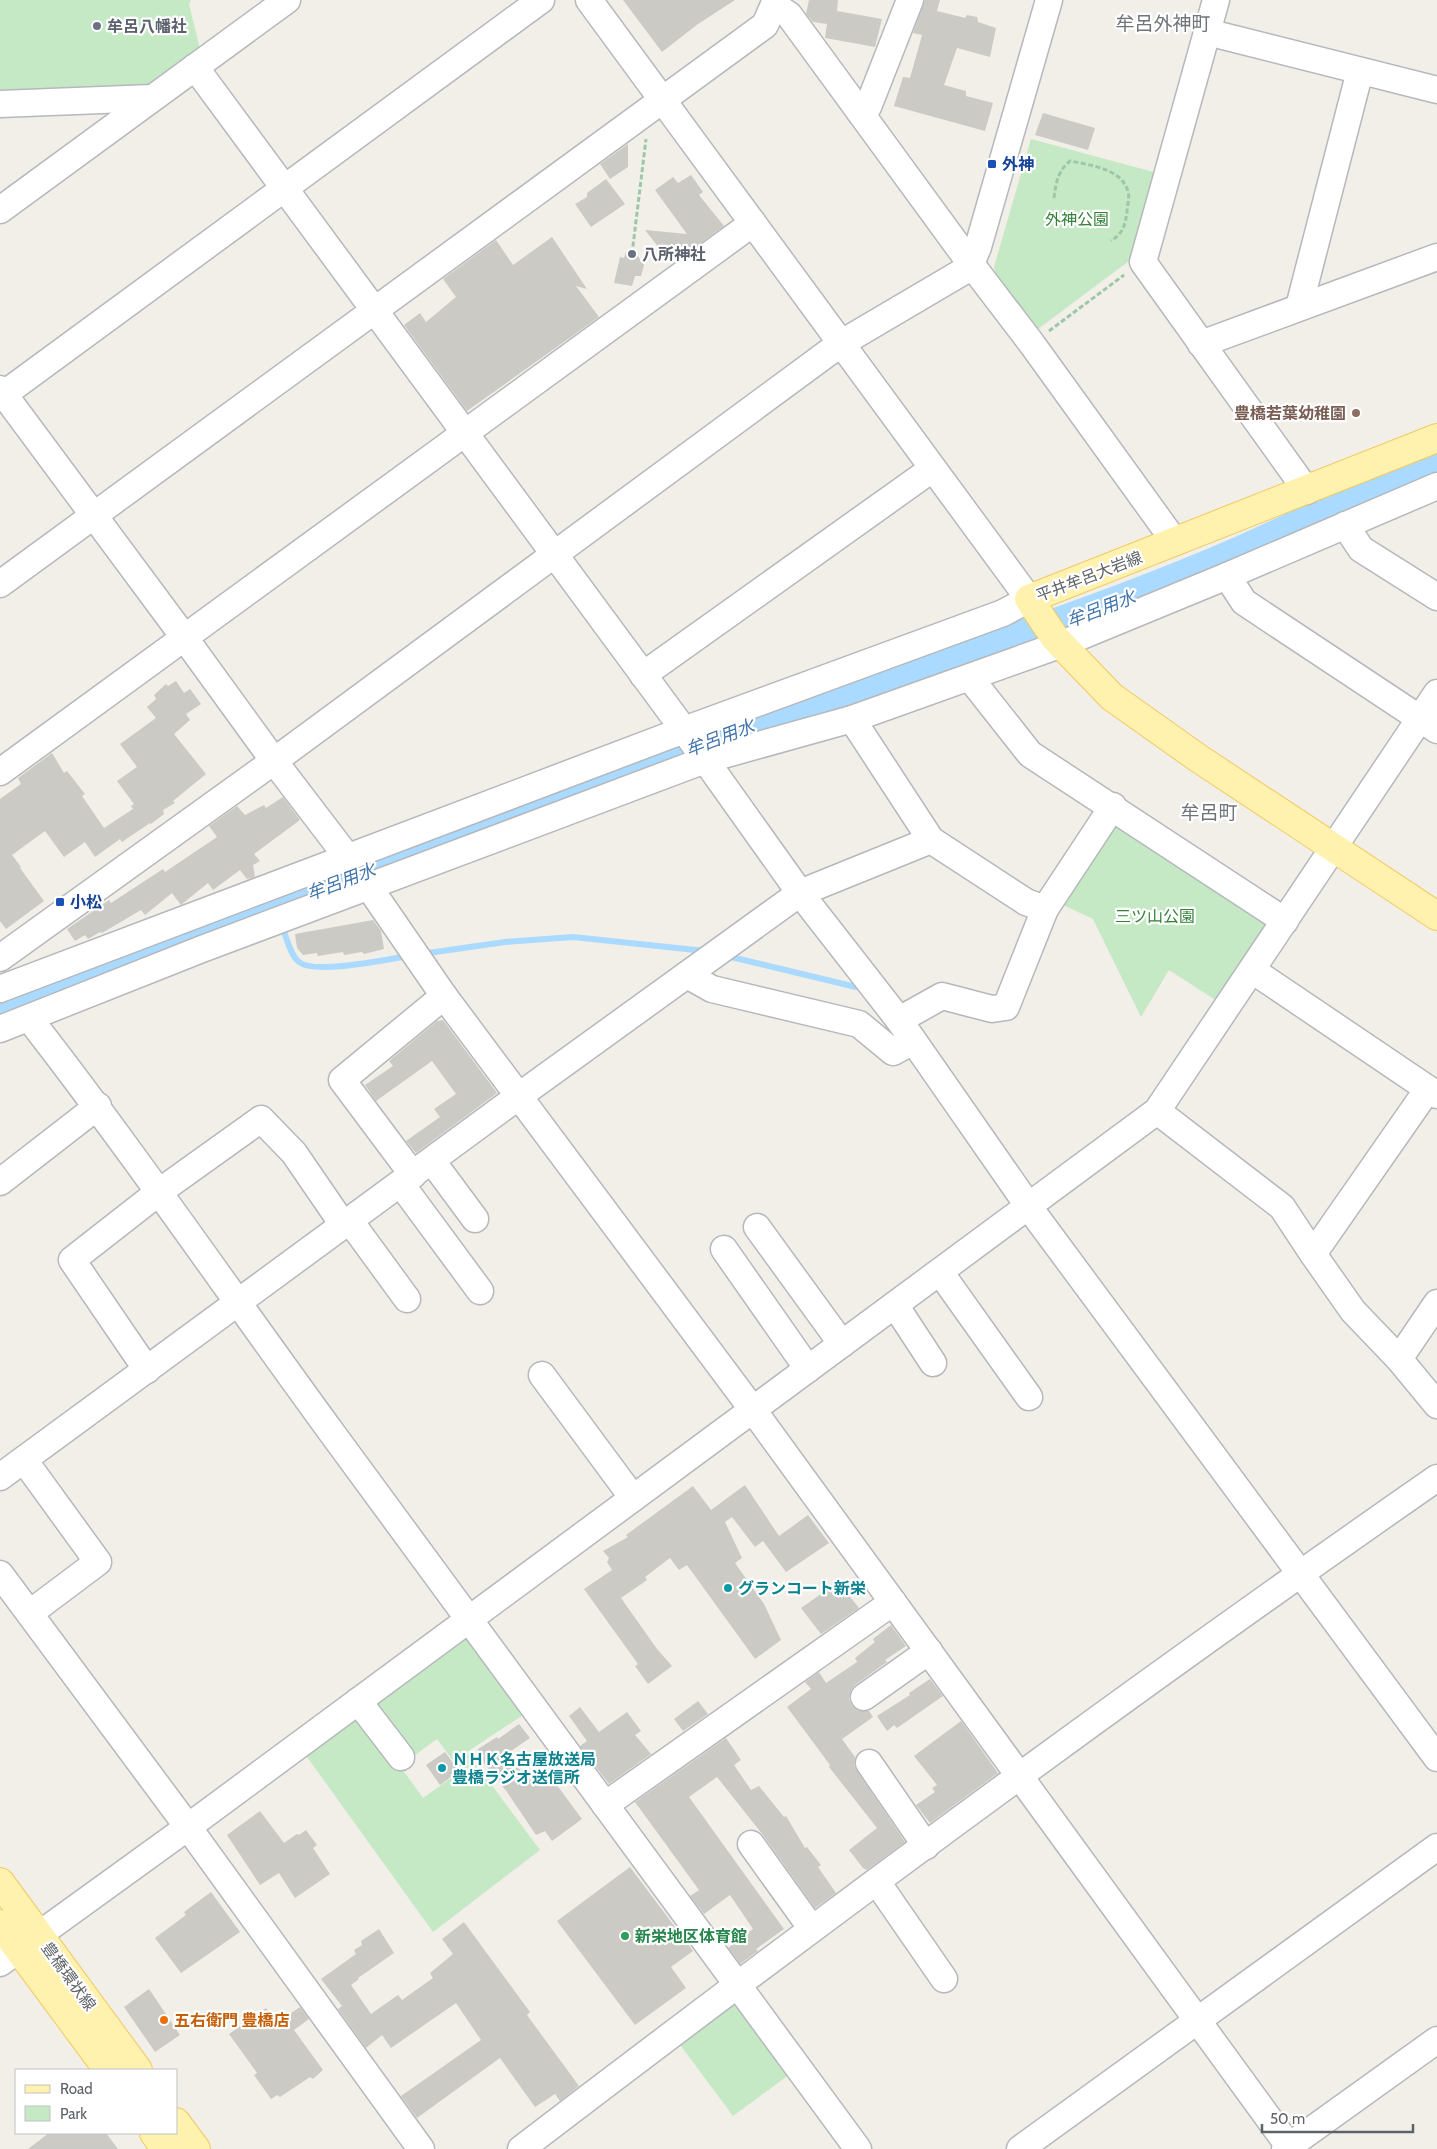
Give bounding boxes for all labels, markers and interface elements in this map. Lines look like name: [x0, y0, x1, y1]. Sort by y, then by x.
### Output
district label: 牟呂外神町: [1115, 12, 1211, 35]
place label: 牟呂八幡社: [107, 17, 187, 36]
marker: 牟呂八幡社: [91, 20, 103, 32]
place label: 外神: [1002, 155, 1034, 174]
marker: 外神: [986, 158, 998, 170]
park label: 外神公園: [1045, 210, 1109, 229]
place label: 八所神社: [642, 245, 706, 264]
marker: 八所神社: [626, 248, 638, 260]
place label: 豊橋若葉幼稚園: [1234, 404, 1346, 423]
marker: 豊橋若葉幼稚園: [1350, 407, 1362, 419]
street label: 平井牟呂大岩線: [1033, 548, 1145, 605]
water label: 牟呂用水: [1063, 585, 1140, 632]
water label: 牟呂用水: [682, 714, 759, 761]
district label: 牟呂町: [1180, 801, 1238, 824]
water label: 牟呂用水: [303, 858, 380, 905]
place label: 小松: [70, 893, 102, 912]
marker: 小松: [54, 896, 66, 908]
park label: 三ツ山公園: [1115, 907, 1195, 926]
place label: グランコート新栄: [738, 1579, 866, 1598]
marker: グランコート新栄: [722, 1582, 734, 1594]
place label: ＮＨＫ名古屋放送局 豊橋ラジオ送信所: [452, 1750, 596, 1787]
marker: ＮＨＫ名古屋放送局 豊橋ラジオ送信所: [436, 1762, 448, 1774]
place label: 新栄地区体育館: [635, 1927, 747, 1946]
marker: 新栄地区体育館: [619, 1930, 631, 1942]
street label: 豊橋環状線: [37, 1938, 100, 2014]
place label: 五右衛門 豊橋店: [174, 2011, 290, 2030]
marker: 五右衛門 豊橋店: [158, 2014, 170, 2026]
legend: [15, 2069, 178, 2134]
text: Road: [60, 2080, 93, 2098]
scale bar: [1262, 2102, 1413, 2134]
text: Park: [60, 2105, 87, 2123]
text: 50 m: [1270, 2110, 1305, 2128]

